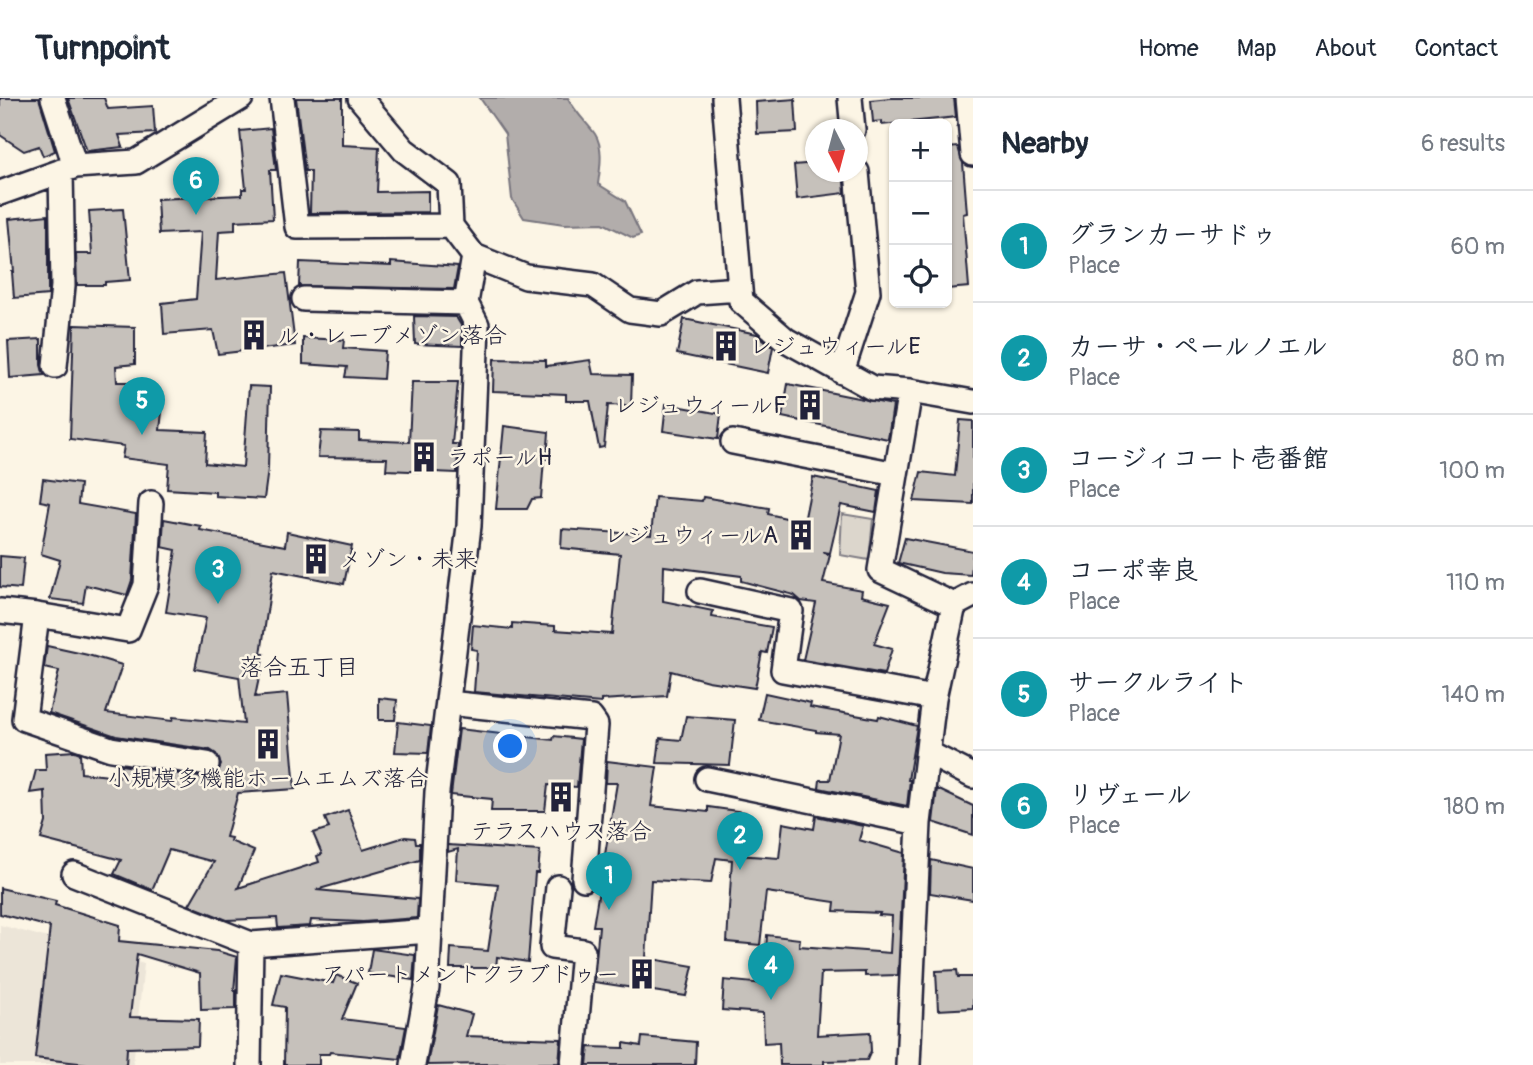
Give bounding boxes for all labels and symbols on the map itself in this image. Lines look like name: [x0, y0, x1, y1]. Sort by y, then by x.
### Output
north arrow: [805, 119, 868, 182]
pin: 6: [173, 157, 219, 215]
building icon: ル・レーブメゾン落合: [237, 318, 271, 352]
place label: ル・レーブメゾン落合: [277, 321, 507, 350]
building icon: レジュウィールE: [709, 329, 743, 363]
place label: レジュウィールE: [749, 332, 921, 361]
pin: 5: [119, 377, 165, 435]
building icon: レジュウィールF: [793, 388, 827, 422]
place label: レジュウィールF: [614, 391, 787, 420]
building icon: ラポールH: [407, 440, 441, 474]
place label: ラポールH: [447, 443, 552, 472]
building icon: レジュウィールA: [784, 518, 818, 552]
place label: レジュウィールA: [603, 521, 778, 550]
building icon: メゾン・未来: [299, 542, 333, 576]
place label: メゾン・未来: [339, 545, 477, 574]
pin: 3: [195, 546, 241, 604]
district label: 落合五丁目: [239, 653, 359, 682]
building icon: 小規模多機能ホームエムズ落合: [251, 727, 285, 761]
your location: [493, 729, 527, 763]
place label: 小規模多機能ホームエムズ落合: [107, 764, 429, 793]
building icon: テラスハウス落合: [544, 780, 578, 814]
pin: 2: [717, 812, 763, 870]
place label: テラスハウス落合: [470, 817, 652, 846]
pin: 1: [586, 852, 632, 910]
pin: 4: [748, 942, 794, 1000]
building icon: アパートメントクラブドゥー: [625, 957, 659, 991]
place label: アパートメントクラブドゥー: [321, 960, 619, 989]

